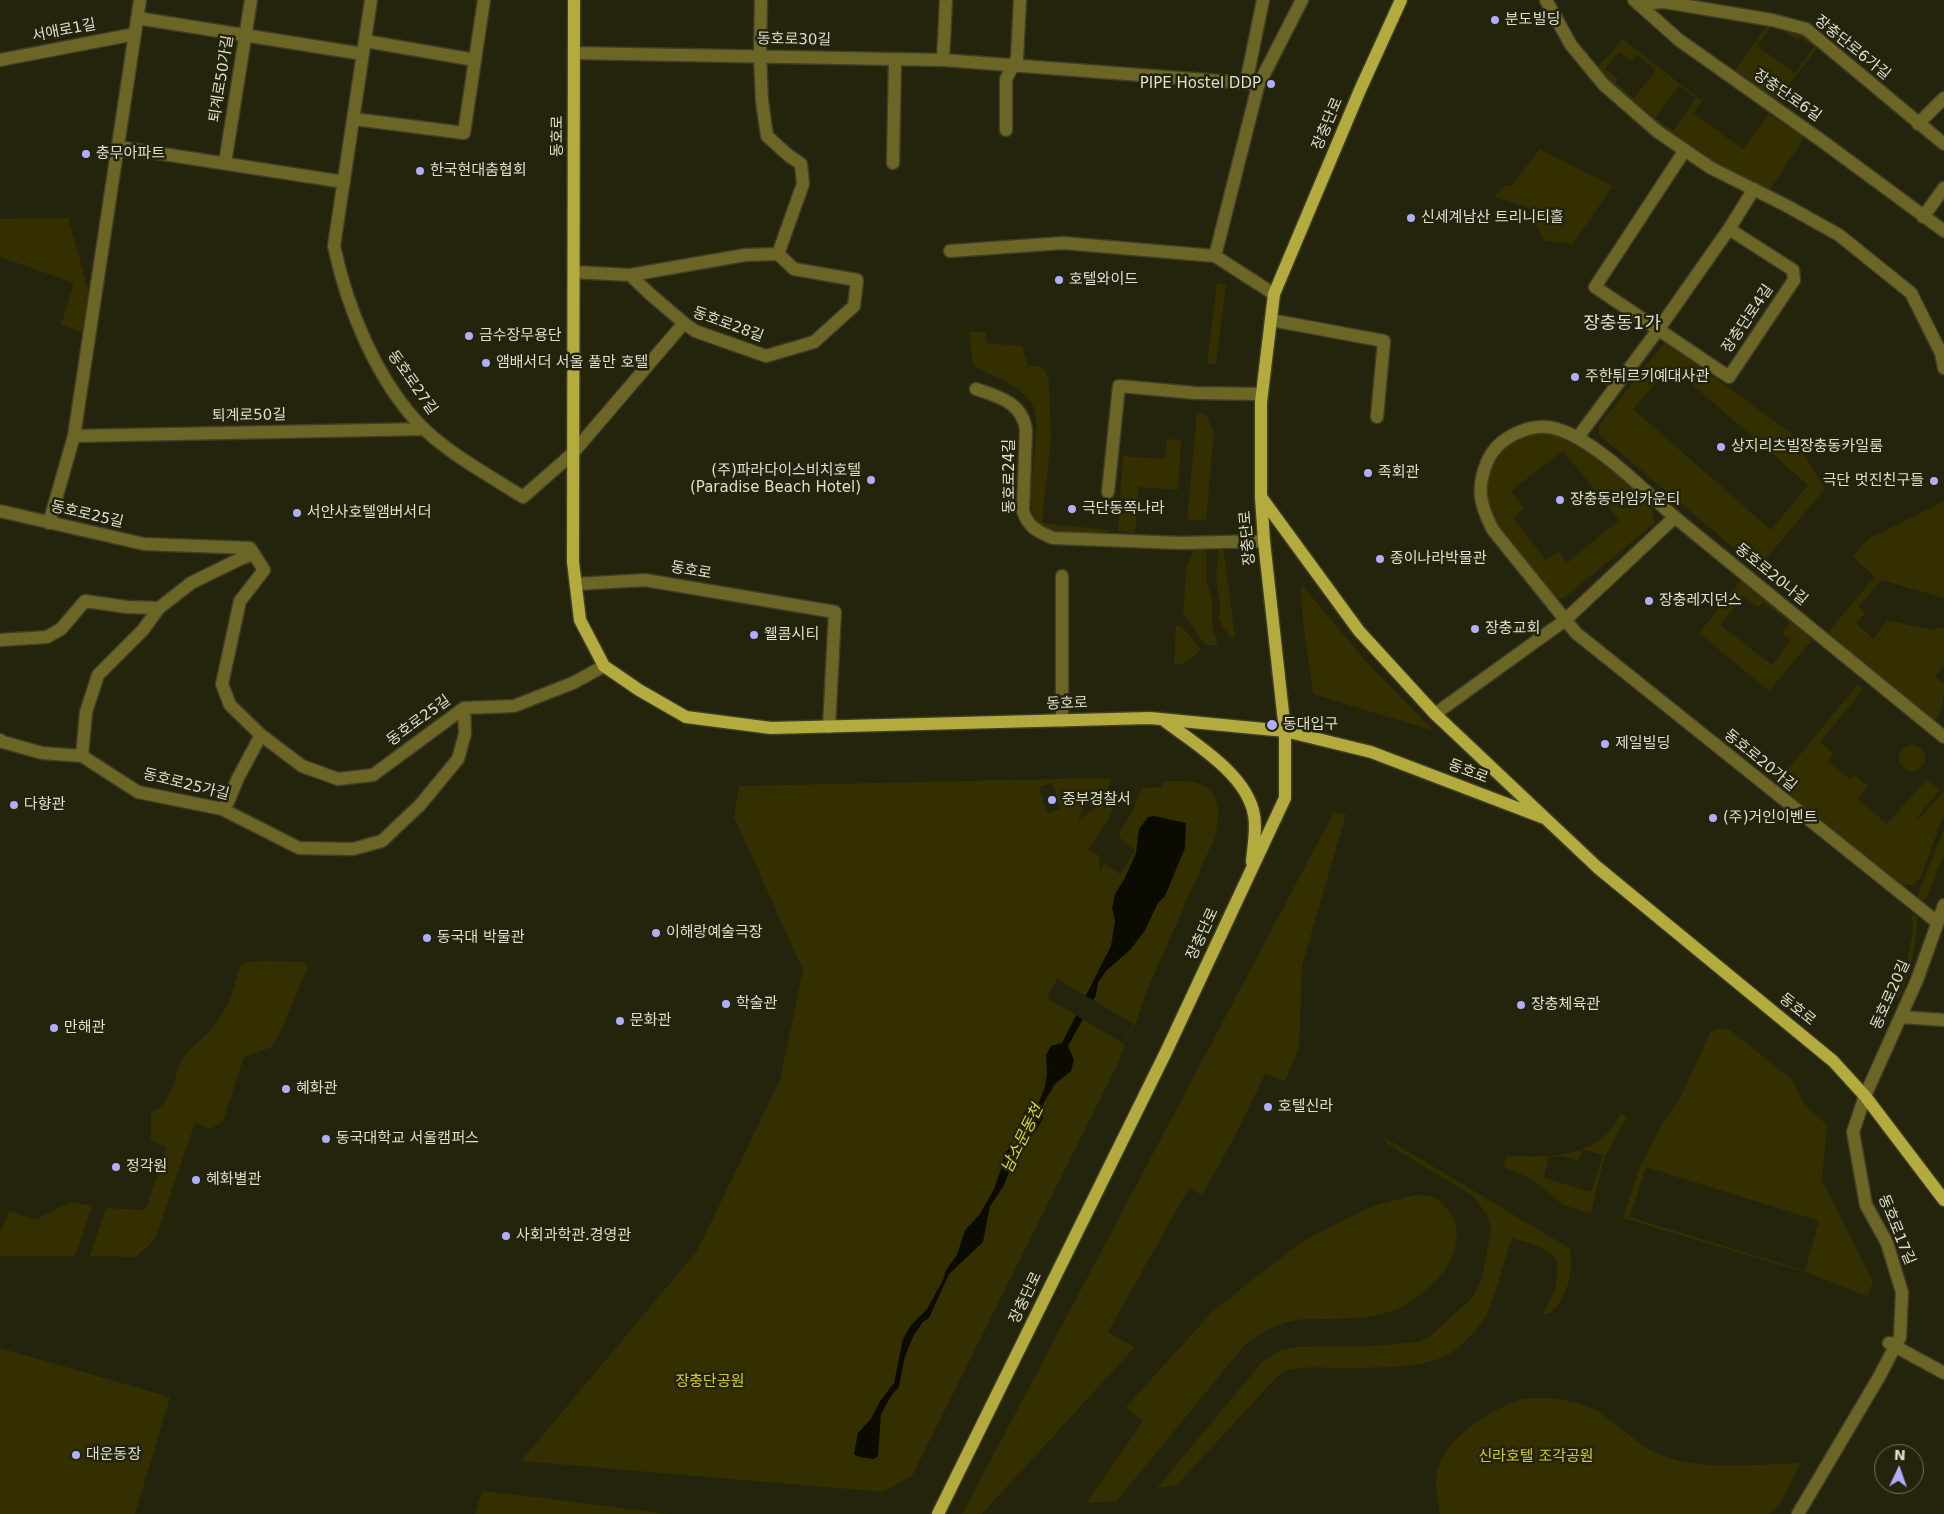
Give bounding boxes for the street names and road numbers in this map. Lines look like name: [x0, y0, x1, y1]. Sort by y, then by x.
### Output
street label: 장충단로6가길: [1810, 12, 1894, 84]
street label: 서애로1길: [31, 16, 97, 46]
street label: 동호로30길: [757, 30, 831, 50]
street label: 퇴계로50가길: [206, 34, 238, 124]
street label: 장충단로6길: [1750, 66, 1824, 126]
street label: 장충단로: [1309, 95, 1347, 153]
street label: 동호로: [549, 115, 567, 157]
street label: 장충단로4길: [1719, 281, 1777, 357]
street label: 동호로28길: [690, 304, 766, 346]
street label: 동호로27길: [383, 347, 441, 419]
street label: 퇴계로50길: [212, 406, 286, 426]
street label: 동호로24길: [1001, 439, 1019, 513]
street label: 동호로25길: [49, 498, 125, 532]
street label: 장충단로: [1237, 510, 1259, 566]
street label: 동호로20나길: [1731, 540, 1811, 610]
street label: 동호로: [669, 559, 713, 583]
street label: 동호로25길: [384, 692, 454, 750]
street label: 동호로: [1046, 694, 1088, 714]
street label: 동호로20가길: [1720, 726, 1800, 796]
street label: 동호로: [1445, 756, 1491, 788]
street label: 동호로25가길: [141, 766, 231, 804]
street label: 장충단로: [1183, 905, 1223, 963]
street label: 동호로20길: [1868, 957, 1914, 1033]
street label: 동호로: [1775, 990, 1819, 1030]
street label: 동호로17길: [1874, 1192, 1918, 1268]
street label: 장충단로: [1006, 1269, 1046, 1327]

